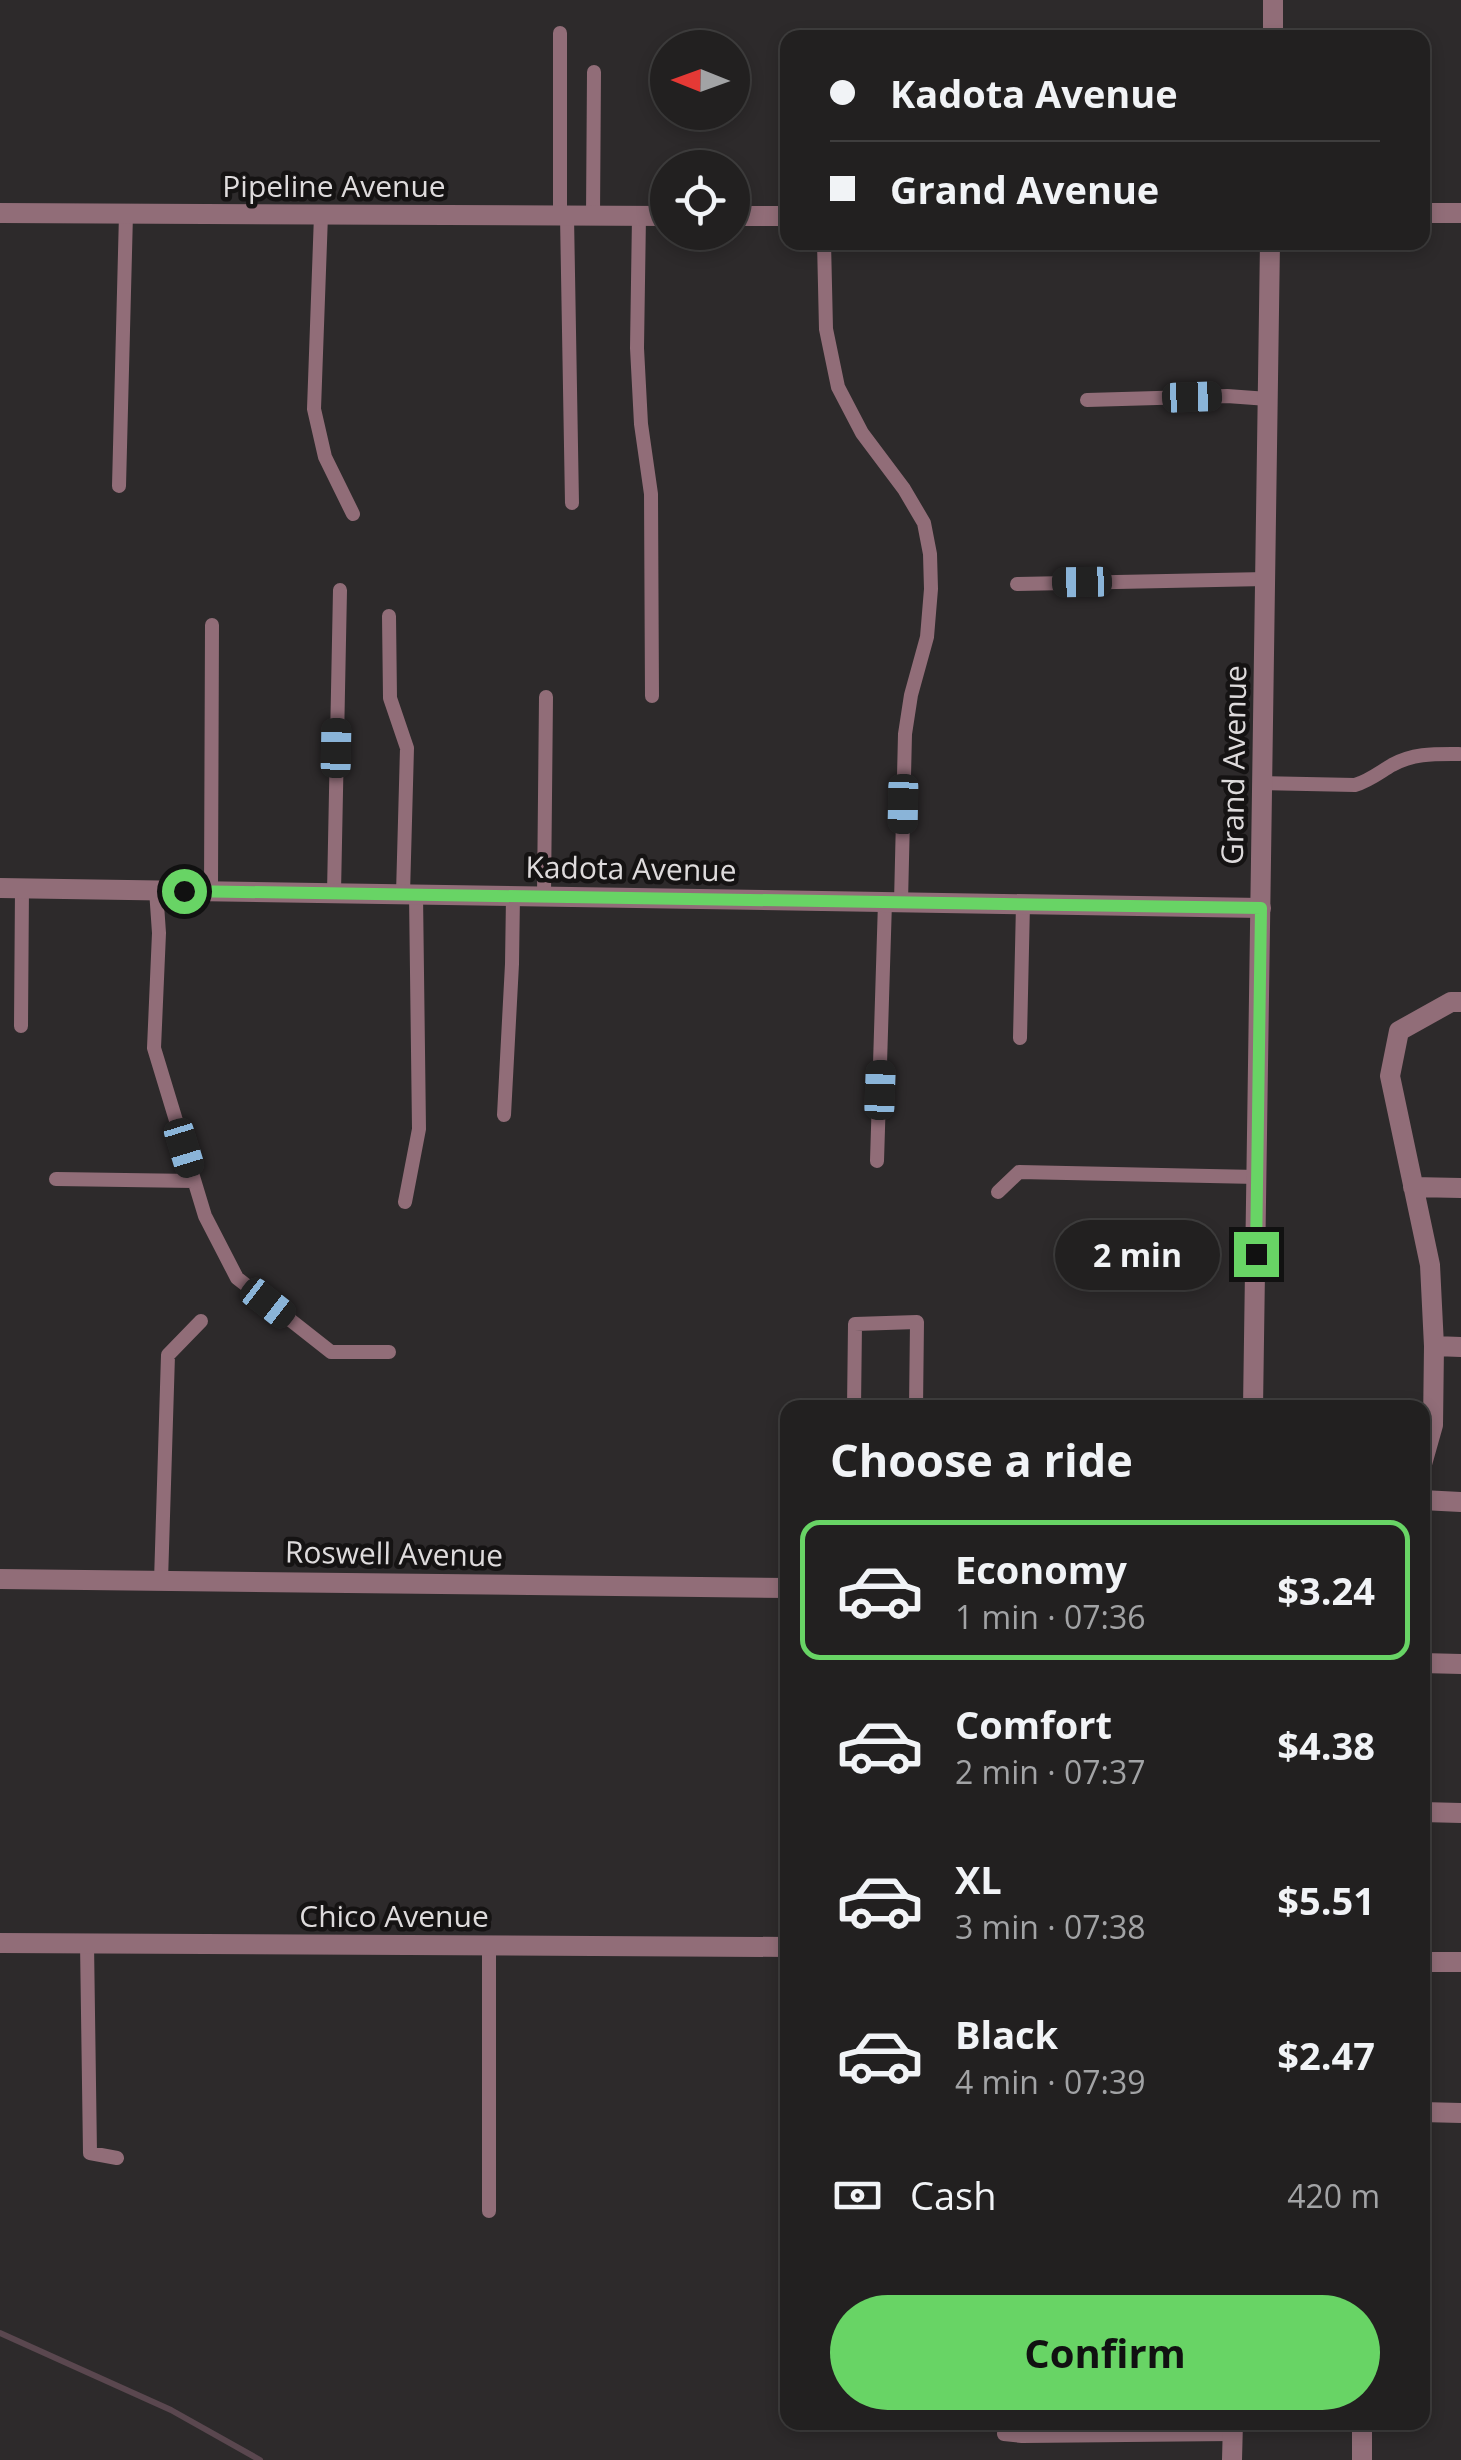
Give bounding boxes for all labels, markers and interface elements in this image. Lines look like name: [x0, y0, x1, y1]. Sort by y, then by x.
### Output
north arrow: [650, 30, 750, 130]
map controls: [650, 30, 750, 250]
text: Kadota Avenue: [890, 67, 1178, 119]
button: locate: [650, 150, 750, 250]
text: Grand Avenue: [890, 163, 1159, 215]
street label: Pipeline Avenue: [222, 165, 446, 206]
car: [1161, 381, 1223, 413]
car: [1052, 566, 1112, 598]
street label: Grand Avenue: [1211, 665, 1255, 865]
car: [320, 718, 352, 778]
car: [887, 774, 919, 834]
street label: Kadota Avenue: [525, 846, 737, 890]
route start: [162, 869, 207, 914]
car: [864, 1059, 896, 1121]
car: [161, 1115, 207, 1181]
callout: 2 min: [1056, 1219, 1221, 1289]
route end: [1234, 1232, 1279, 1277]
text: 2 min: [1093, 1233, 1182, 1276]
car: [235, 1273, 301, 1333]
text: Choose a ride: [830, 1429, 1133, 1490]
street label: Roswell Avenue: [284, 1531, 504, 1575]
text: Economy: [955, 1543, 1127, 1595]
icon: car: [835, 1545, 925, 1635]
text: $3.24: [1277, 1564, 1375, 1616]
text: 1 min · 07:36: [955, 1595, 1146, 1638]
text: Comfort: [955, 1698, 1112, 1750]
icon: car: [835, 1700, 925, 1790]
text: $4.38: [1277, 1719, 1375, 1771]
text: 2 min · 07:37: [955, 1750, 1146, 1793]
text: XL: [955, 1853, 1002, 1905]
icon: car: [835, 1855, 925, 1945]
text: $5.51: [1277, 1874, 1375, 1926]
street label: Chico Avenue: [299, 1895, 489, 1936]
text: 3 min · 07:38: [955, 1905, 1146, 1948]
text: Black: [955, 2008, 1058, 2060]
icon: car: [835, 2010, 925, 2100]
text: $2.47: [1277, 2029, 1375, 2081]
text: 4 min · 07:39: [955, 2060, 1146, 2103]
icon: cash: [830, 2168, 885, 2223]
text: Cash: [910, 2169, 996, 2221]
text: 420 m: [1287, 2174, 1380, 2217]
button: Confirm: [830, 2295, 1380, 2410]

